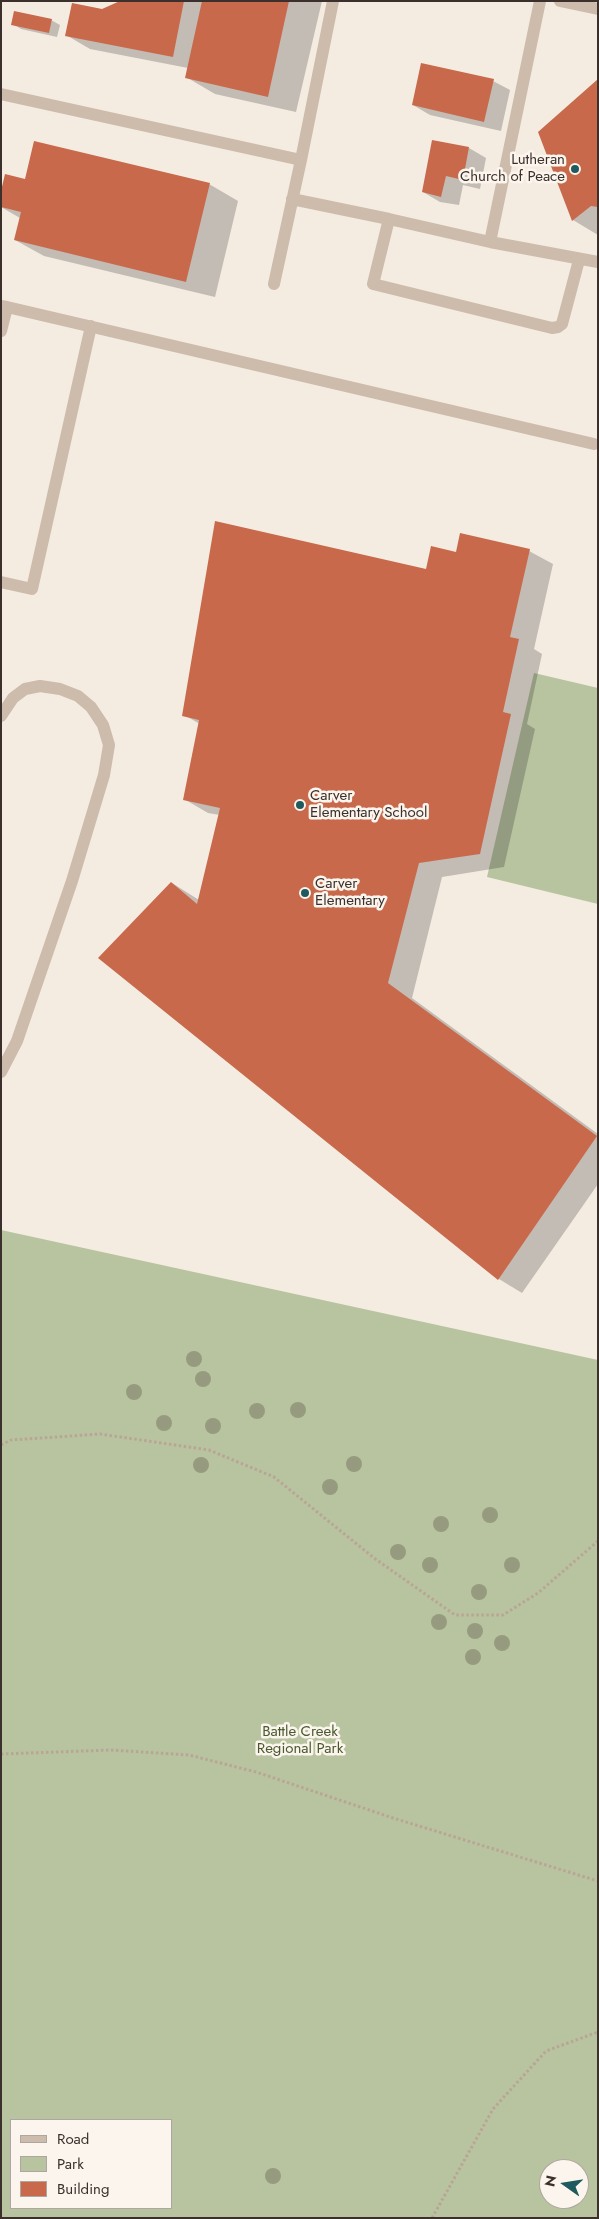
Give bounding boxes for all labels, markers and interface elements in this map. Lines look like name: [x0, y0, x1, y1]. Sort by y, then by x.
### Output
place label: Lutheran Church of Peace: [460, 151, 565, 186]
marker: Lutheran Church of Peace: [569, 163, 581, 175]
place label: Carver Elementary School: [310, 787, 427, 822]
marker: Carver Elementary School: [294, 799, 306, 811]
place label: Carver Elementary: [315, 875, 385, 910]
marker: Carver Elementary: [299, 887, 311, 899]
park label: Battle Creek Regional Park: [257, 1723, 343, 1758]
legend: [10, 2119, 172, 2209]
text: Road: [57, 2128, 89, 2150]
text: Park: [57, 2153, 84, 2175]
north arrow: [539, 2159, 589, 2209]
text: N: [539, 2173, 561, 2189]
text: Building: [57, 2178, 109, 2200]

